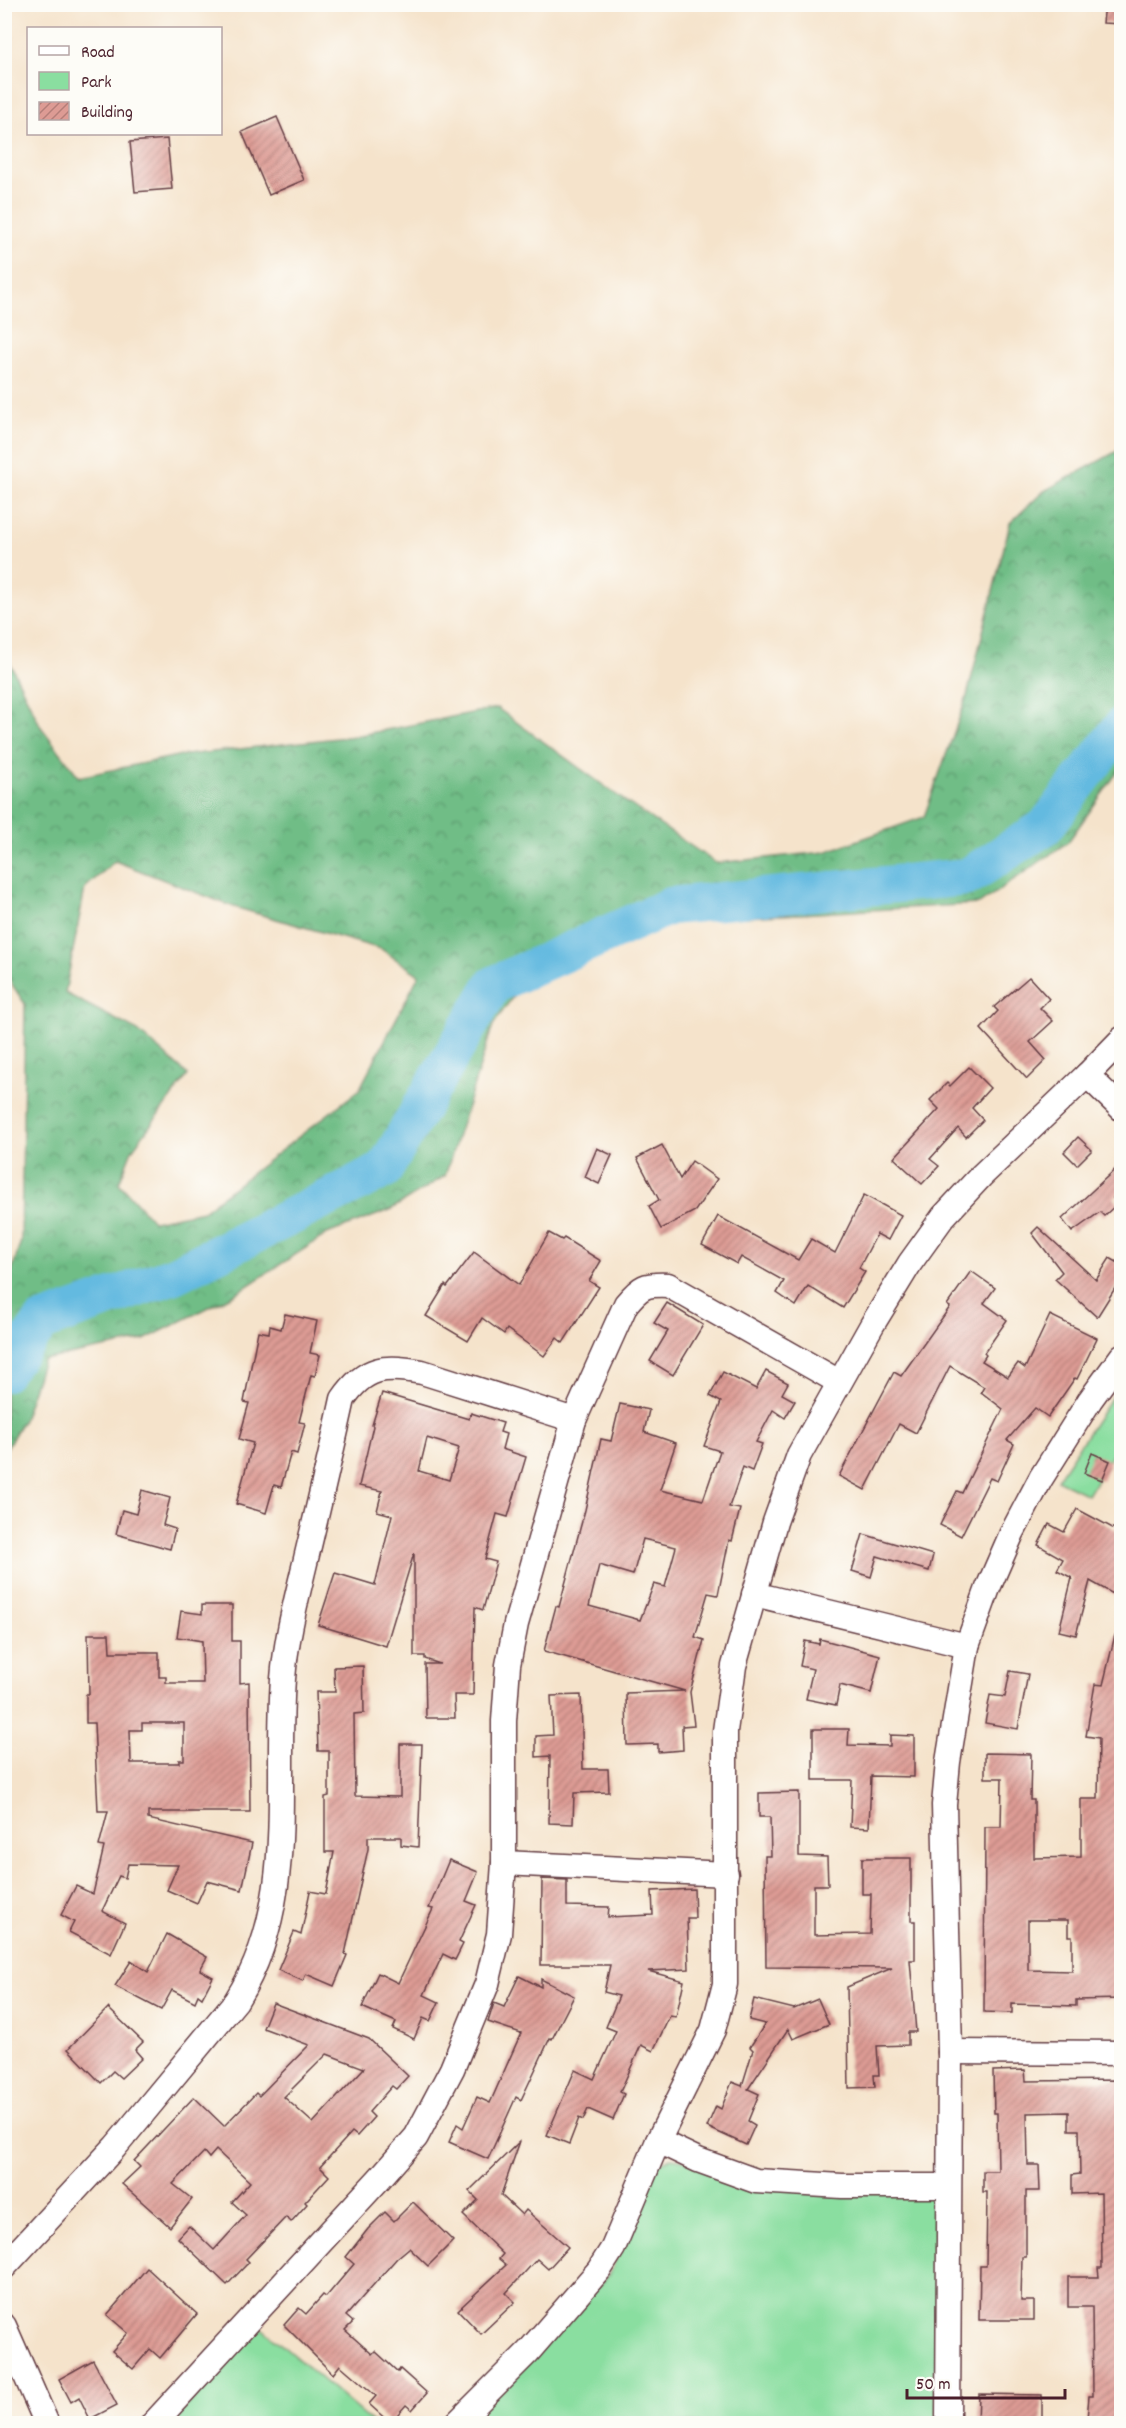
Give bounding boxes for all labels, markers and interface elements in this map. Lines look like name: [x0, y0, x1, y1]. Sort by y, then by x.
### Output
legend: [27, 27, 222, 135]
text: Road: [81, 41, 115, 66]
text: Park: [81, 71, 112, 96]
text: Building: [81, 101, 133, 126]
scale bar: [907, 2362, 1064, 2400]
text: 50 m: [916, 2373, 951, 2398]

